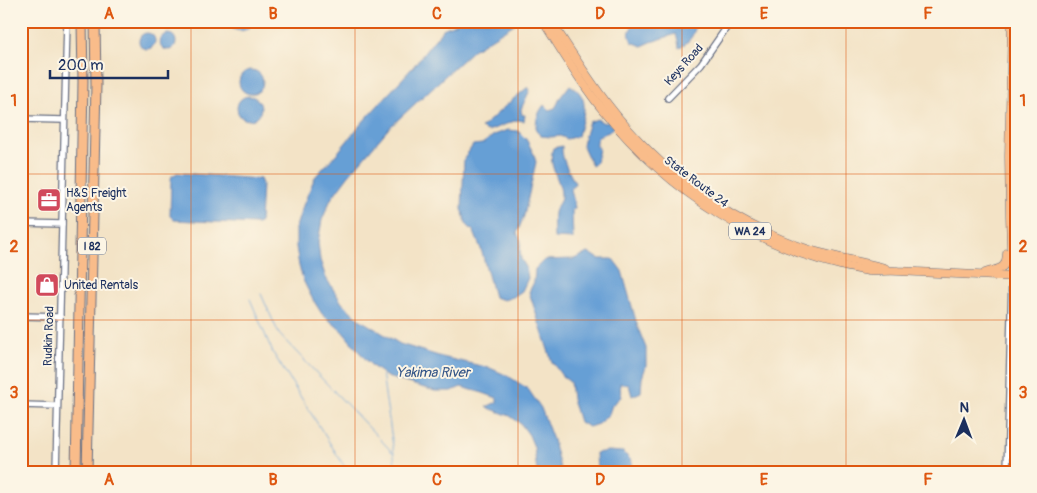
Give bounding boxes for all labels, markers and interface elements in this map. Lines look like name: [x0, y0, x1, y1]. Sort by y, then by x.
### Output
text: A: [104, 4, 115, 24]
text: B: [268, 4, 278, 24]
text: C: [432, 4, 442, 24]
text: D: [595, 4, 605, 24]
text: E: [760, 4, 769, 24]
text: F: [923, 4, 933, 24]
street label: Keys Road: [661, 41, 707, 89]
scale bar: [50, 48, 168, 80]
text: 200 m: [58, 56, 103, 75]
text: 1: [11, 91, 17, 111]
text: 1: [1020, 91, 1026, 111]
street label: State Route 24: [661, 153, 731, 211]
place label: H&S Freight Agents: [66, 186, 127, 215]
office icon: H&S Freight Agents: [36, 187, 62, 213]
road number: WA 24: [729, 222, 771, 240]
text: 2: [10, 237, 19, 257]
text: 2: [1019, 237, 1028, 257]
road number: I 82: [78, 238, 106, 255]
shop icon: United Rentals: [34, 272, 60, 298]
place label: United Rentals: [64, 278, 139, 293]
street label: Rudkin Road: [40, 306, 58, 366]
water label: Yakima River: [396, 364, 472, 381]
text: 3: [10, 383, 19, 403]
text: 3: [1019, 383, 1028, 403]
north arrow: [940, 396, 990, 446]
text: N: [959, 399, 969, 416]
text: A: [104, 470, 115, 490]
text: B: [268, 470, 278, 490]
text: C: [432, 470, 442, 490]
text: D: [595, 470, 605, 490]
text: E: [760, 470, 769, 490]
text: F: [923, 470, 933, 490]

